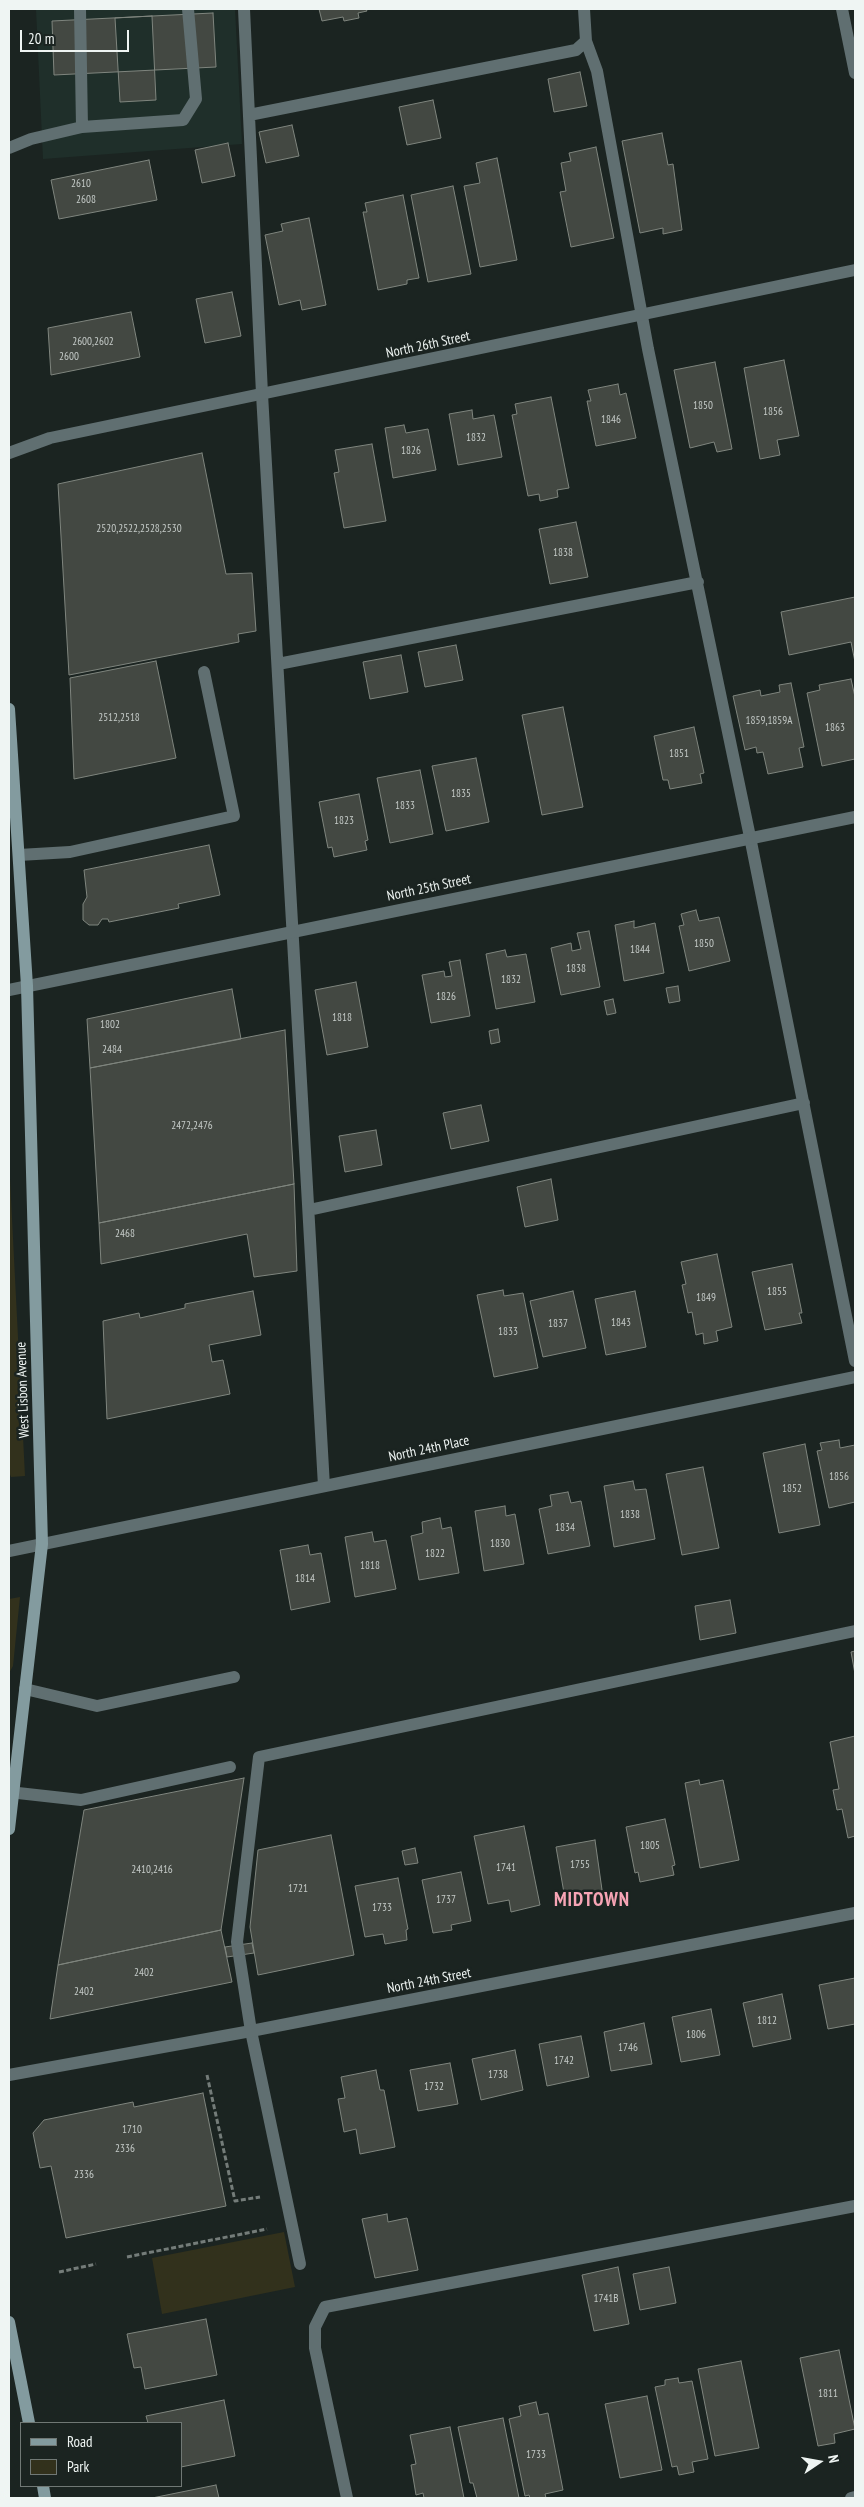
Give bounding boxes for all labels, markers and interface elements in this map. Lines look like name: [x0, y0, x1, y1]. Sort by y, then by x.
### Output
scale bar: [22, 20, 131, 52]
text: 20 m: [28, 29, 54, 48]
house number: 2610: [71, 177, 91, 191]
house number: 2608: [76, 193, 96, 207]
street label: North 26th Street: [385, 328, 471, 362]
house number: 2600,2602: [72, 335, 114, 349]
house number: 2600: [59, 350, 79, 364]
house number: 1850: [693, 399, 713, 413]
house number: 1856: [763, 405, 783, 419]
house number: 1846: [601, 413, 621, 427]
house number: 1832: [466, 431, 486, 445]
house number: 1826: [401, 444, 421, 458]
house number: 2520,2522,2528,2530: [96, 522, 182, 536]
house number: 1838: [553, 546, 573, 560]
house number: 2512,2518: [98, 711, 140, 725]
house number: 1859,1859A: [746, 714, 792, 728]
house number: 1863: [825, 721, 845, 735]
house number: 1851: [669, 747, 689, 761]
house number: 1835: [451, 787, 471, 801]
house number: 1833: [395, 799, 415, 813]
house number: 1823: [334, 814, 354, 828]
street label: North 25th Street: [386, 871, 472, 905]
house number: 1850: [694, 937, 714, 951]
house number: 1844: [630, 943, 650, 957]
house number: 1838: [566, 962, 586, 976]
house number: 1832: [501, 973, 521, 987]
house number: 1826: [436, 990, 456, 1004]
house number: 1818: [332, 1011, 352, 1025]
house number: 1802: [100, 1018, 120, 1032]
house number: 2484: [102, 1043, 122, 1057]
house number: 2472,2476: [171, 1119, 213, 1133]
house number: 2468: [115, 1227, 135, 1241]
house number: 1855: [767, 1285, 787, 1299]
house number: 1849: [696, 1291, 716, 1305]
house number: 1843: [611, 1316, 631, 1330]
house number: 1837: [548, 1317, 568, 1331]
house number: 1833: [498, 1325, 518, 1339]
street label: West Lisbon Avenue: [13, 1342, 33, 1438]
street label: North 24th Place: [387, 1432, 471, 1466]
house number: 1856: [829, 1470, 849, 1484]
house number: 1852: [782, 1482, 802, 1496]
house number: 1838: [620, 1508, 640, 1522]
house number: 1834: [555, 1521, 575, 1535]
house number: 1830: [490, 1537, 510, 1551]
house number: 1822: [425, 1547, 445, 1561]
house number: 1818: [360, 1559, 380, 1573]
house number: 1814: [295, 1572, 315, 1586]
house number: 1805: [640, 1839, 660, 1853]
house number: 1755: [570, 1858, 590, 1872]
house number: 1741: [496, 1861, 516, 1875]
house number: 2410,2416: [131, 1863, 173, 1877]
house number: 1721: [288, 1882, 308, 1896]
district label: MIDTOWN: [553, 1890, 631, 1912]
house number: 1737: [436, 1893, 456, 1907]
house number: 1733: [372, 1901, 392, 1915]
street label: North 24th Street: [386, 1965, 472, 1997]
house number: 2402: [134, 1966, 154, 1980]
house number: 2402: [74, 1985, 94, 1999]
house number: 1812: [757, 2014, 777, 2028]
house number: 1806: [686, 2028, 706, 2042]
house number: 1746: [618, 2041, 638, 2055]
house number: 1742: [554, 2054, 574, 2068]
house number: 1738: [488, 2068, 508, 2082]
house number: 1732: [424, 2080, 444, 2094]
house number: 1710: [122, 2123, 142, 2137]
house number: 2336: [115, 2142, 135, 2156]
house number: 2336: [74, 2168, 94, 2182]
house number: 1741B: [594, 2292, 618, 2306]
house number: 1811: [818, 2387, 838, 2401]
legend: [20, 2422, 182, 2487]
text: Road: [67, 2432, 93, 2451]
north arrow: [794, 2437, 844, 2487]
house number: 1733: [526, 2448, 546, 2462]
text: N: [824, 2453, 843, 2464]
text: Park: [67, 2457, 89, 2476]

